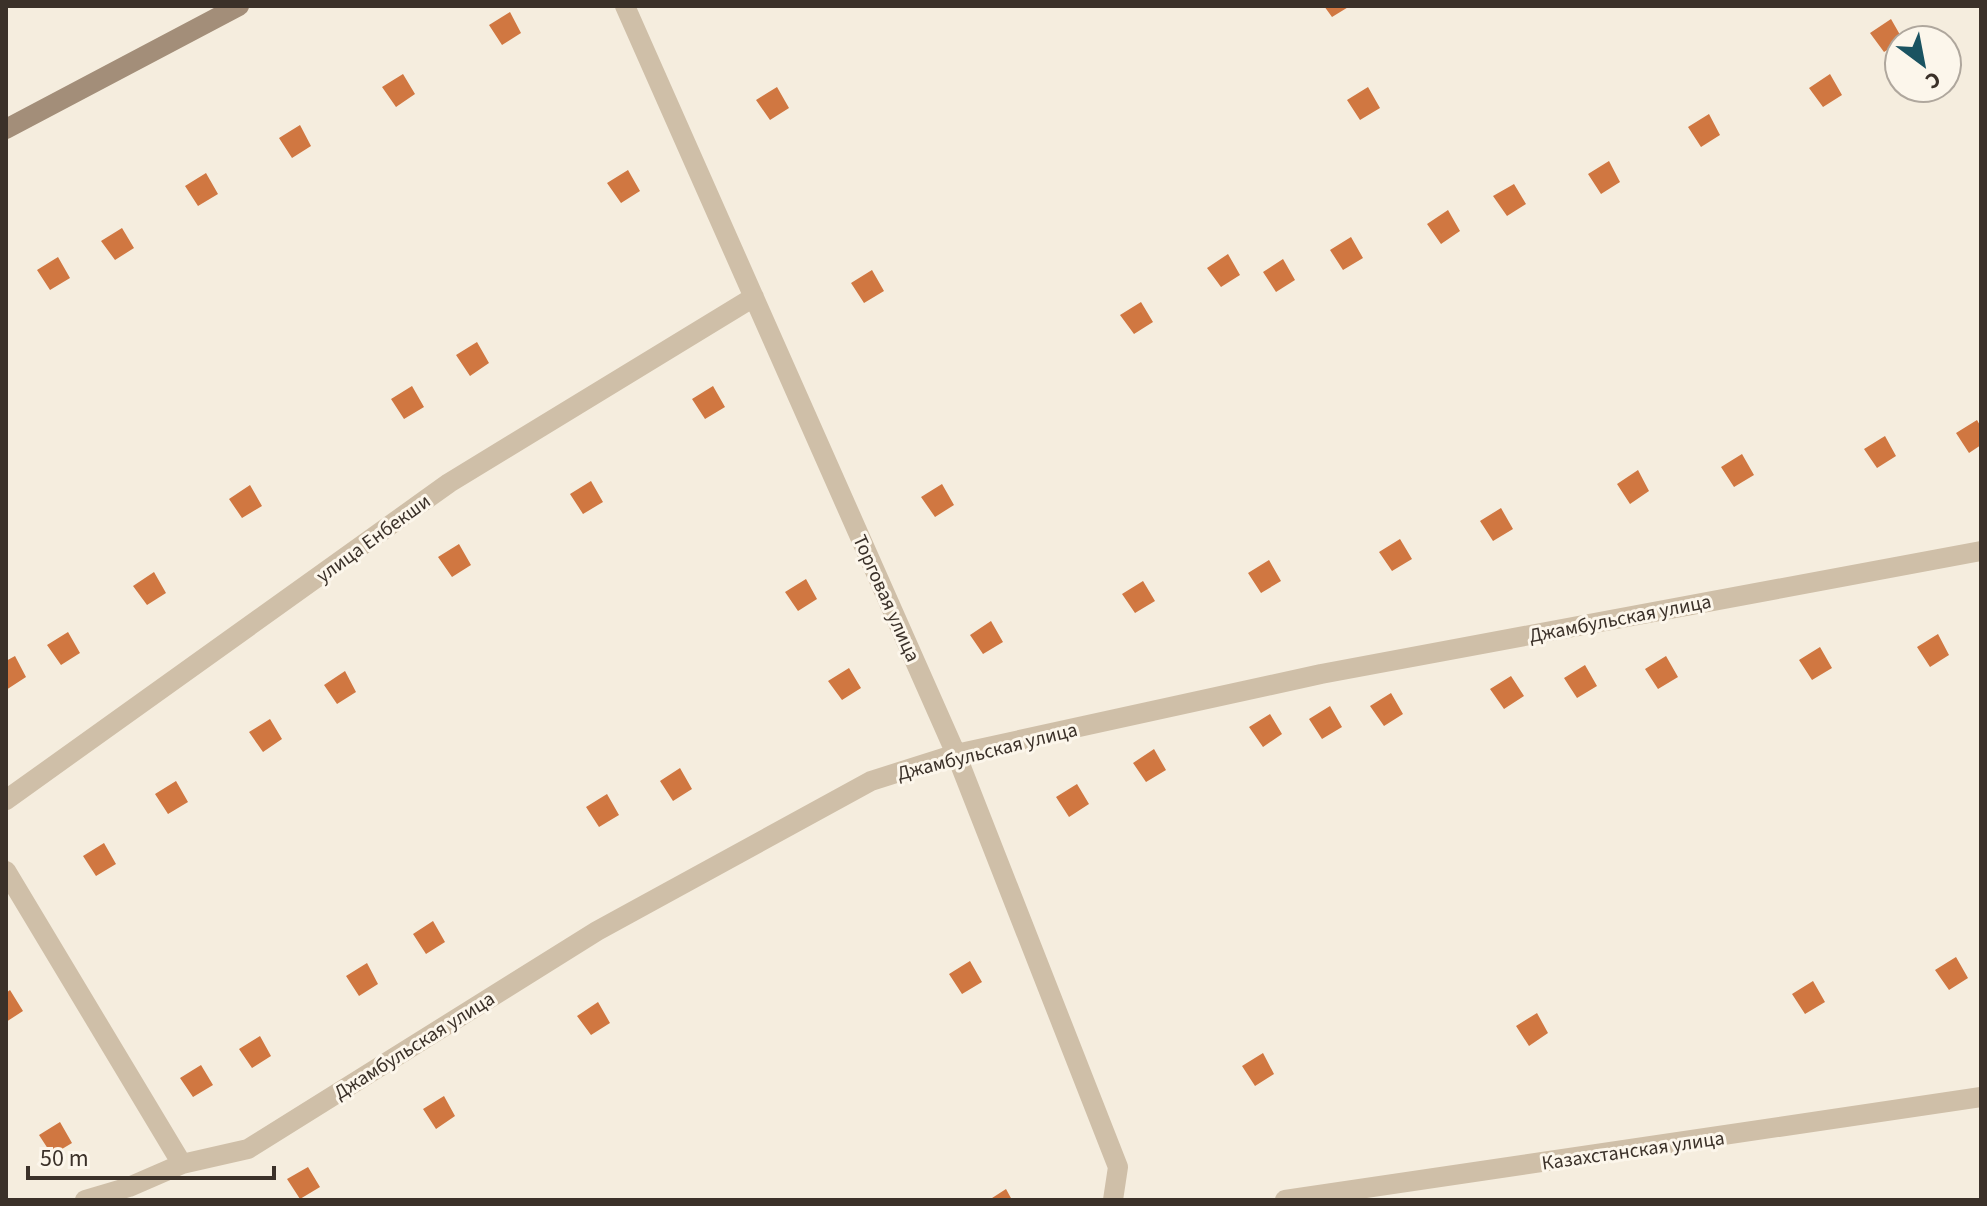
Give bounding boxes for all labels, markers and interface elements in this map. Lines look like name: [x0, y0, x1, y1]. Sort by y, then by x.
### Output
north arrow: [1883, 24, 1963, 104]
text: С: [1919, 63, 1947, 97]
street label: улица Енбекши: [311, 488, 437, 590]
street label: Торговая улица: [846, 530, 927, 666]
street label: Джамбульская улица: [1527, 588, 1714, 650]
street label: Джамбульская улица: [894, 716, 1080, 788]
street label: Джамбульская улица: [329, 985, 500, 1107]
street label: Казахстанская улица: [1540, 1124, 1726, 1178]
scale bar: [28, 1130, 274, 1180]
text: 50 m: [40, 1141, 89, 1176]

